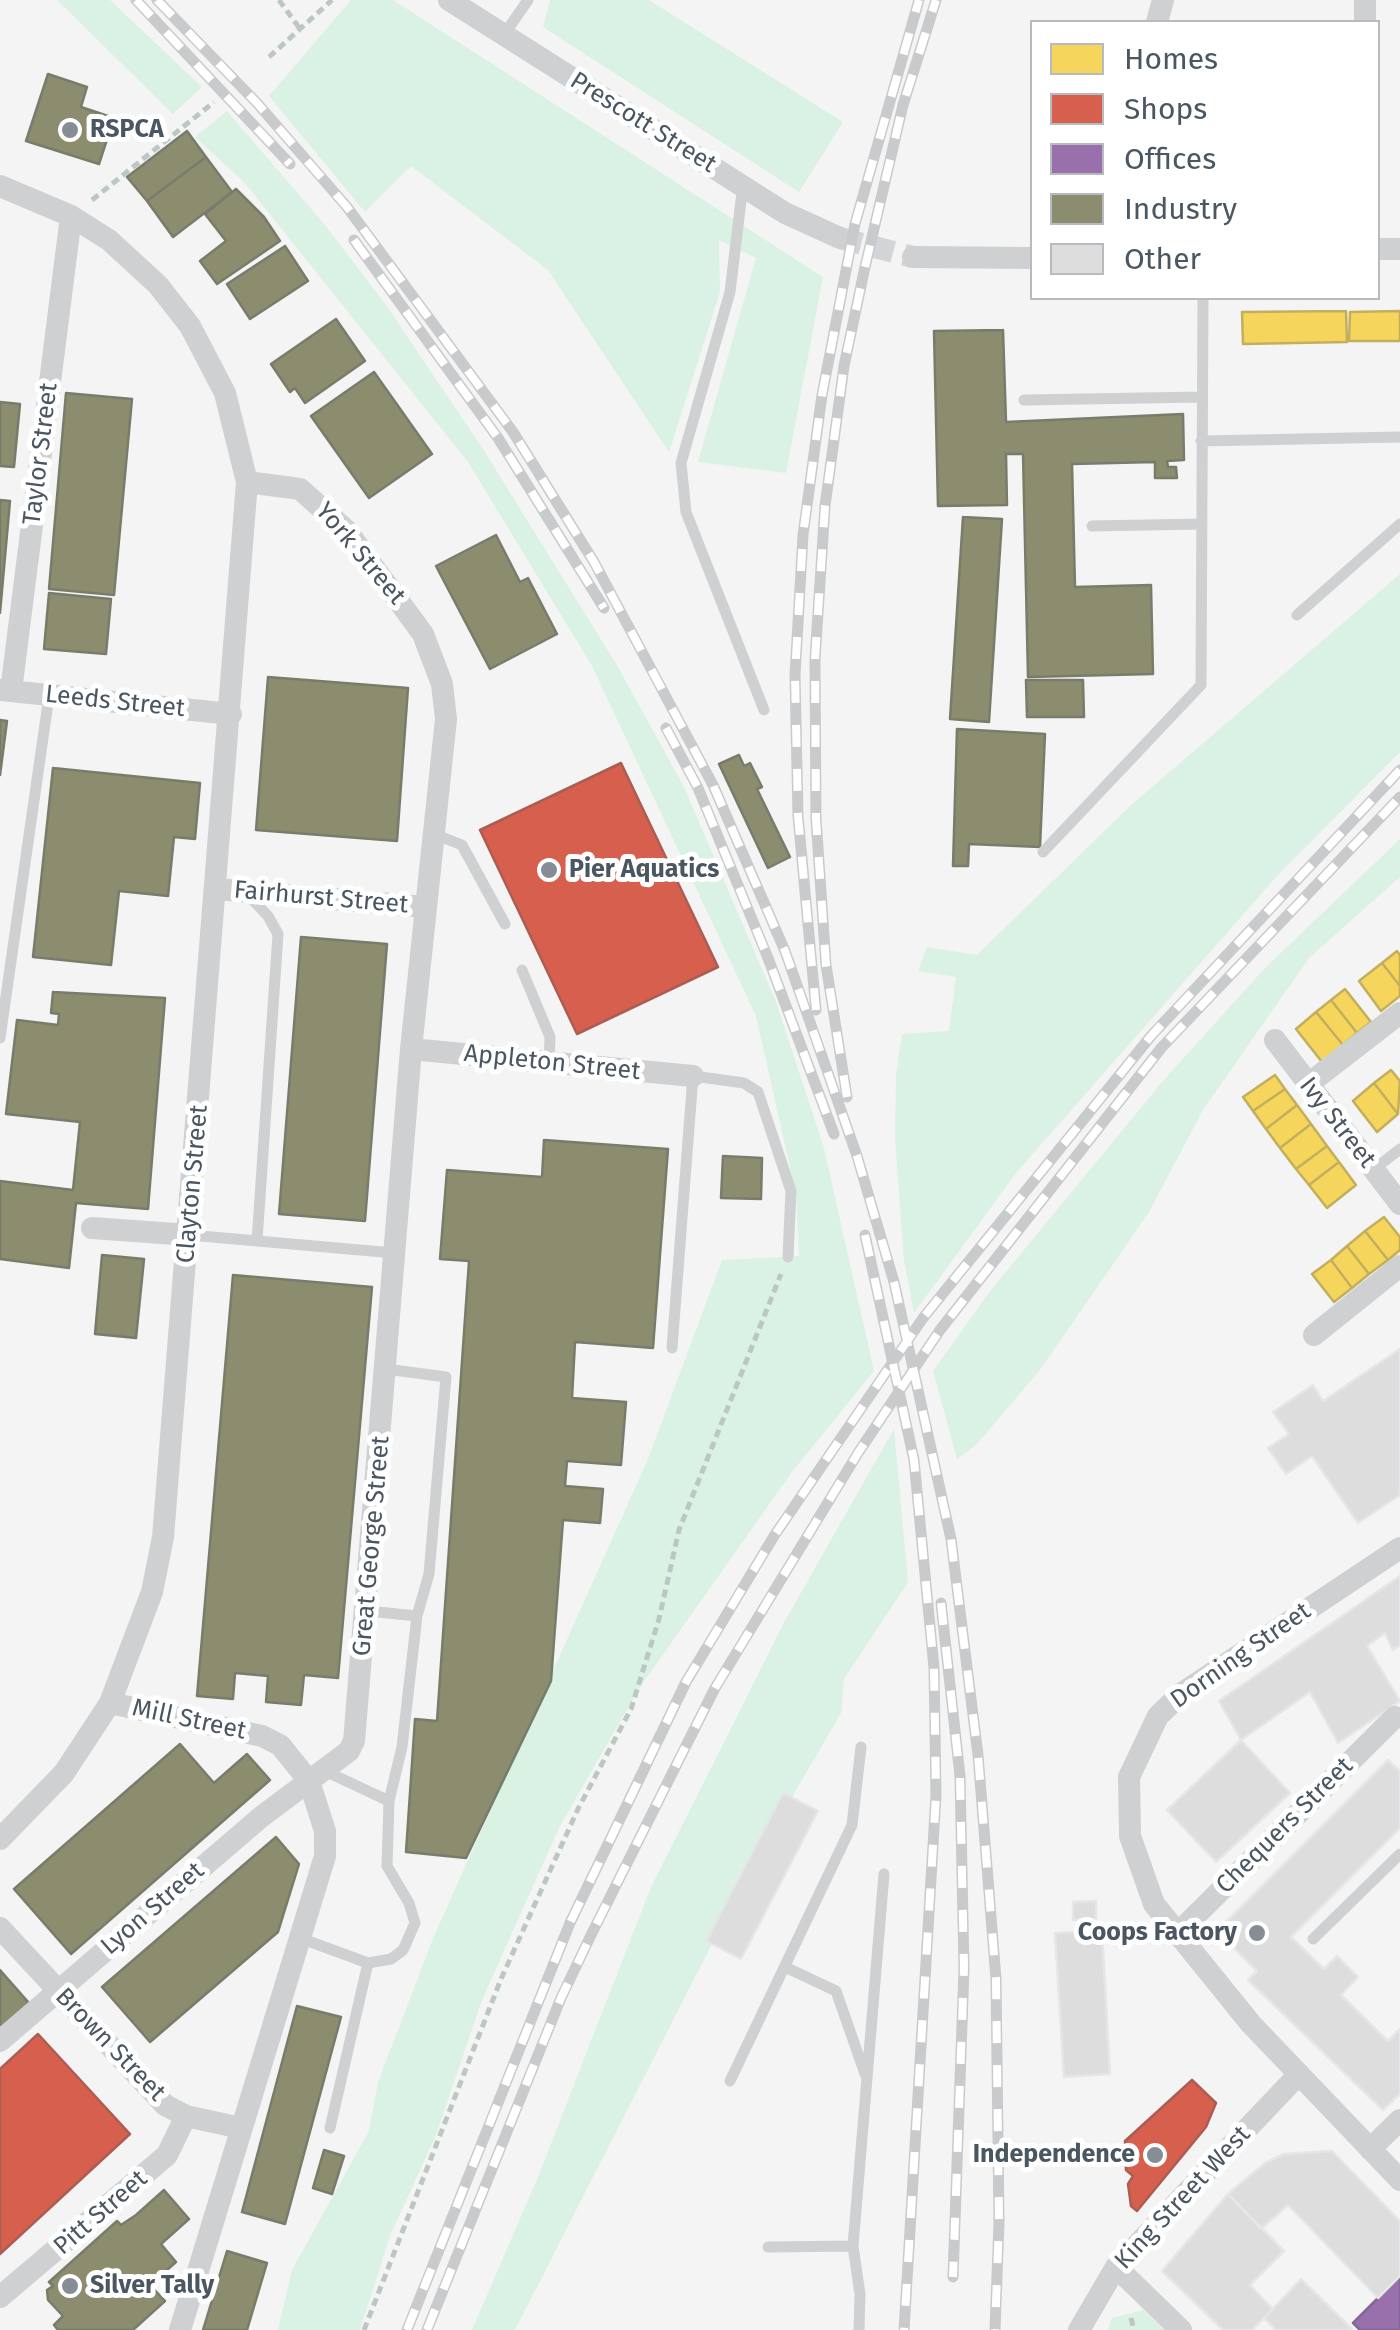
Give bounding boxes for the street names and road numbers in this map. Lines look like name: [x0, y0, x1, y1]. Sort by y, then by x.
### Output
street label: Prescott Street: [564, 66, 722, 180]
street label: Taylor Street: [17, 381, 65, 527]
street label: York Street: [309, 497, 411, 611]
street label: Leeds Street: [44, 680, 186, 724]
street label: Fairhurst Street: [233, 875, 409, 921]
street label: Appleton Street: [462, 1039, 642, 1087]
street label: Ivy Street: [1292, 1072, 1382, 1174]
street label: Clayton Street: [171, 1104, 215, 1264]
street label: Great George Street: [347, 1434, 397, 1658]
street label: Dorning Street: [1165, 1597, 1317, 1715]
street label: Mill Street: [129, 1693, 249, 1747]
street label: Chequers Street: [1211, 1752, 1359, 1900]
street label: Lyon Street: [95, 1856, 211, 1962]
street label: Brown Street: [49, 1982, 171, 2108]
street label: King Street West: [1109, 2120, 1257, 2276]
street label: Pitt Street: [48, 2164, 154, 2262]

